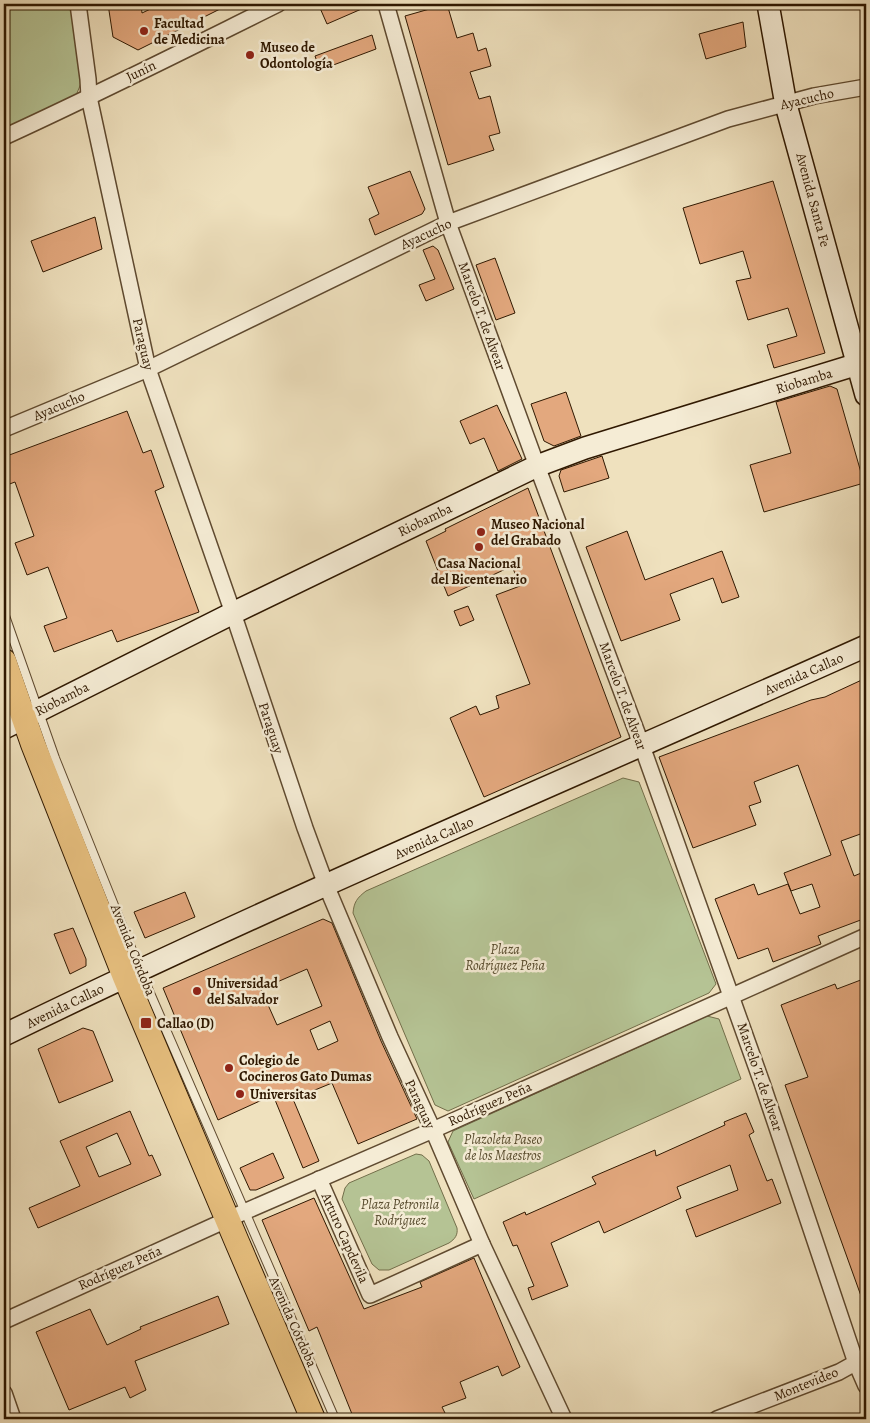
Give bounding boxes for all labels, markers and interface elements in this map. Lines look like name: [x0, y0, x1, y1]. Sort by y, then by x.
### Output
place label: Facultad de Medicina: [154, 14, 225, 49]
marker: Facultad de Medicina: [138, 25, 150, 37]
place label: Museo de Odontología: [260, 38, 333, 73]
marker: Museo de Odontología: [244, 49, 256, 61]
street label: Junín: [123, 56, 159, 86]
street label: Ayacucho: [777, 84, 836, 115]
street label: Avenida Santa Fe: [791, 150, 835, 249]
street label: Ayacucho: [396, 214, 455, 255]
street label: Marcelo T. de Alvear: [454, 259, 511, 373]
street label: Paraguay: [128, 316, 158, 373]
street label: Riobamba: [773, 363, 835, 399]
street label: Ayacucho: [29, 387, 88, 426]
street label: Riobamba: [395, 498, 456, 541]
place label: Museo Nacional del Grabado: [491, 515, 585, 550]
marker: Museo Nacional del Grabado: [475, 526, 487, 538]
marker: Casa Nacional del Bicentenario: [473, 541, 485, 553]
place label: Casa Nacional del Bicentenario: [431, 554, 527, 589]
street label: Marcelo T. de Alvear: [595, 639, 652, 753]
street label: Avenida Callao: [761, 648, 846, 700]
street label: Riobamba: [32, 677, 93, 721]
street label: Paraguay: [254, 700, 288, 757]
street label: Avenida Callao: [391, 812, 476, 864]
street label: Avenida Córdoba: [106, 900, 160, 999]
park label: Plaza Rodríguez Peña: [465, 940, 545, 975]
place label: Universidad del Salvador: [207, 974, 279, 1009]
street label: Avenida Callao: [22, 979, 107, 1033]
marker: Universidad del Salvador: [191, 985, 203, 997]
place label: Callao (D): [157, 1014, 214, 1033]
marker: Callao (D): [139, 1016, 153, 1030]
street label: Marcelo T. de Alvear: [732, 1020, 788, 1135]
place label: Colegio de Cocineros Gato Dumas: [239, 1051, 372, 1086]
marker: Colegio de Cocineros Gato Dumas: [223, 1062, 235, 1074]
street label: Paraguay: [400, 1076, 440, 1133]
street label: Rodríguez Peña: [445, 1077, 535, 1131]
place label: Universitas: [250, 1085, 317, 1104]
marker: Universitas: [234, 1088, 246, 1100]
park label: Plazoleta Paseo de los Maestros: [464, 1130, 543, 1165]
street label: Arturo Capdevila: [316, 1189, 374, 1287]
park label: Plaza Petronila Rodríguez: [361, 1195, 440, 1230]
street label: Rodríguez Peña: [75, 1241, 165, 1295]
street label: Avenida Córdoba: [264, 1273, 322, 1371]
street label: Montevideo: [771, 1362, 841, 1406]

